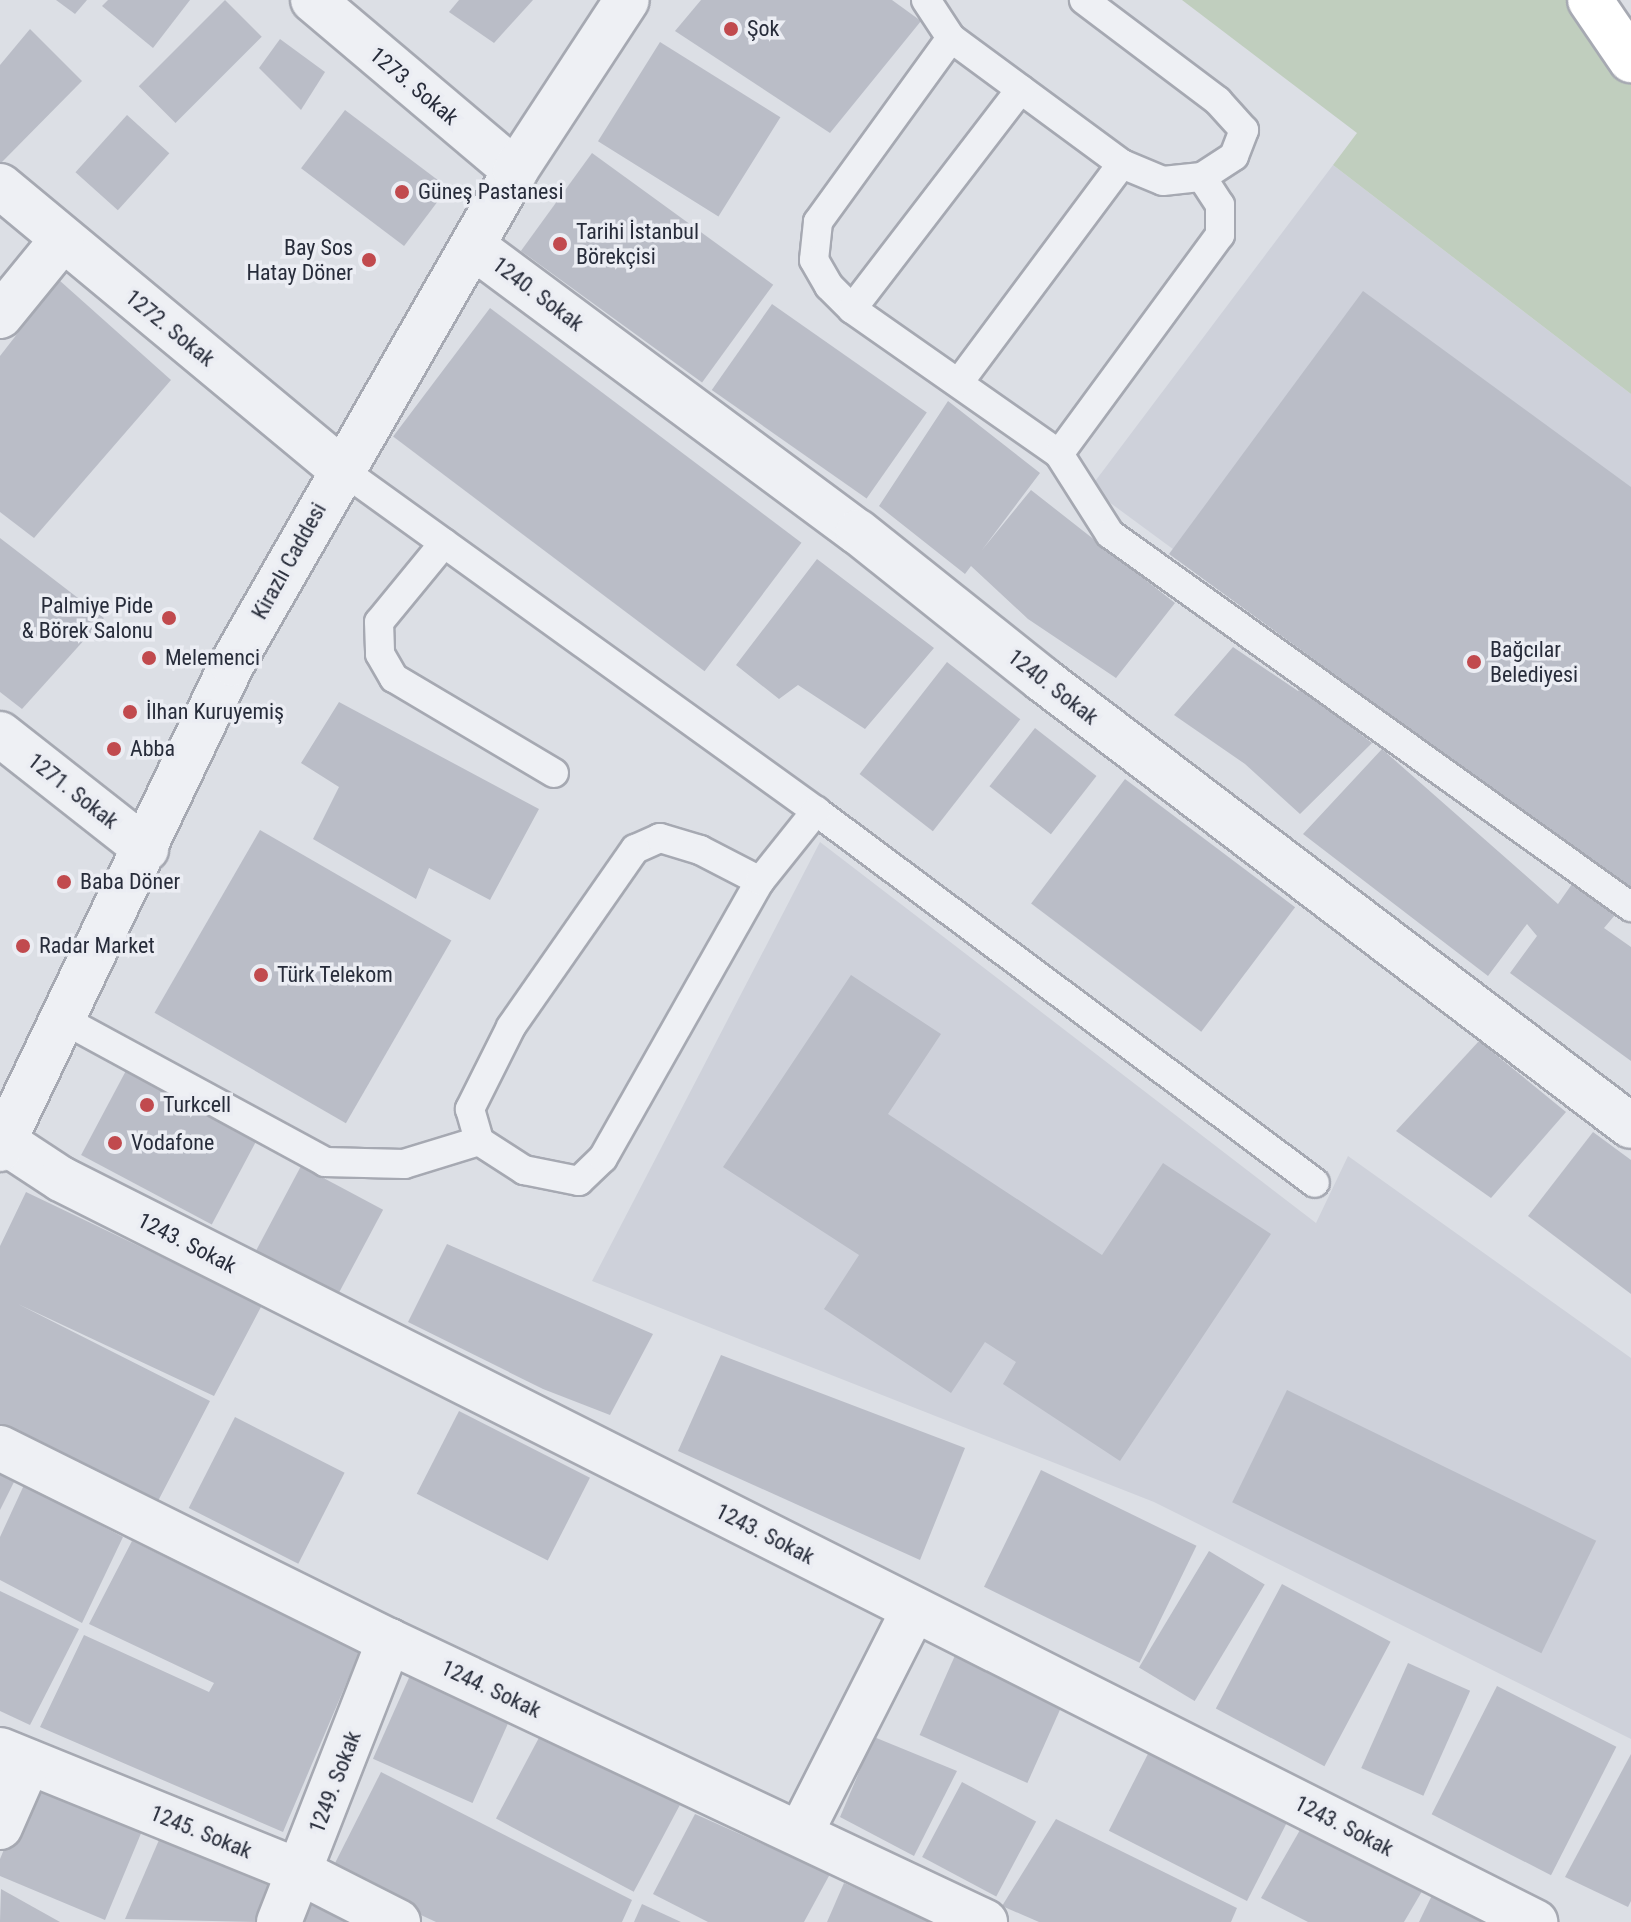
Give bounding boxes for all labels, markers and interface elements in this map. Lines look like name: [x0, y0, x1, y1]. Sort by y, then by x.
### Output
place label: Şok: [747, 16, 779, 42]
marker: Şok: [722, 20, 740, 38]
street label: 1273. Sokak: [364, 41, 464, 131]
place label: Güneş Pastanesi: [418, 179, 563, 205]
marker: Güneş Pastanesi: [393, 183, 411, 201]
place label: Tarihi İstanbul Börekçisi: [576, 218, 699, 270]
place label: Bay Sos Hatay Döner: [246, 234, 353, 286]
marker: Tarihi İstanbul Börekçisi: [551, 235, 569, 253]
marker: Bay Sos Hatay Döner: [360, 251, 378, 269]
street label: 1240. Sokak: [487, 251, 589, 337]
street label: 1272. Sokak: [120, 284, 220, 372]
street label: Kirazlı Caddesi: [246, 498, 332, 624]
place label: Palmiye Pide & Börek Salonu: [22, 592, 153, 644]
marker: Palmiye Pide & Börek Salonu: [160, 609, 178, 627]
place label: Bağcılar Belediyesi: [1490, 636, 1578, 688]
street label: 1240. Sokak: [1003, 644, 1103, 730]
place label: Melemenci: [165, 645, 260, 671]
marker: Melemenci: [140, 649, 158, 667]
marker: Bağcılar Belediyesi: [1465, 653, 1483, 671]
place label: İlhan Kuruyemiş: [146, 699, 284, 725]
marker: İlhan Kuruyemiş: [121, 703, 139, 721]
place label: Abba: [130, 736, 175, 762]
marker: Abba: [105, 740, 123, 758]
street label: 1271. Sokak: [23, 748, 123, 834]
place label: Baba Döner: [80, 869, 180, 895]
marker: Baba Döner: [55, 873, 73, 891]
place label: Radar Market: [39, 933, 155, 959]
marker: Radar Market: [14, 937, 32, 955]
place label: Türk Telekom: [277, 962, 393, 988]
marker: Türk Telekom: [252, 966, 270, 984]
place label: Turkcell: [163, 1092, 231, 1118]
marker: Turkcell: [138, 1096, 156, 1114]
place label: Vodafone: [131, 1130, 214, 1156]
marker: Vodafone: [106, 1134, 124, 1152]
street label: 1243. Sokak: [133, 1207, 241, 1279]
street label: 1243. Sokak: [711, 1498, 819, 1570]
street label: 1244. Sokak: [437, 1654, 545, 1724]
street label: 1249. Sokak: [303, 1727, 367, 1837]
street label: 1243. Sokak: [1290, 1790, 1398, 1862]
street label: 1245. Sokak: [146, 1800, 256, 1864]

